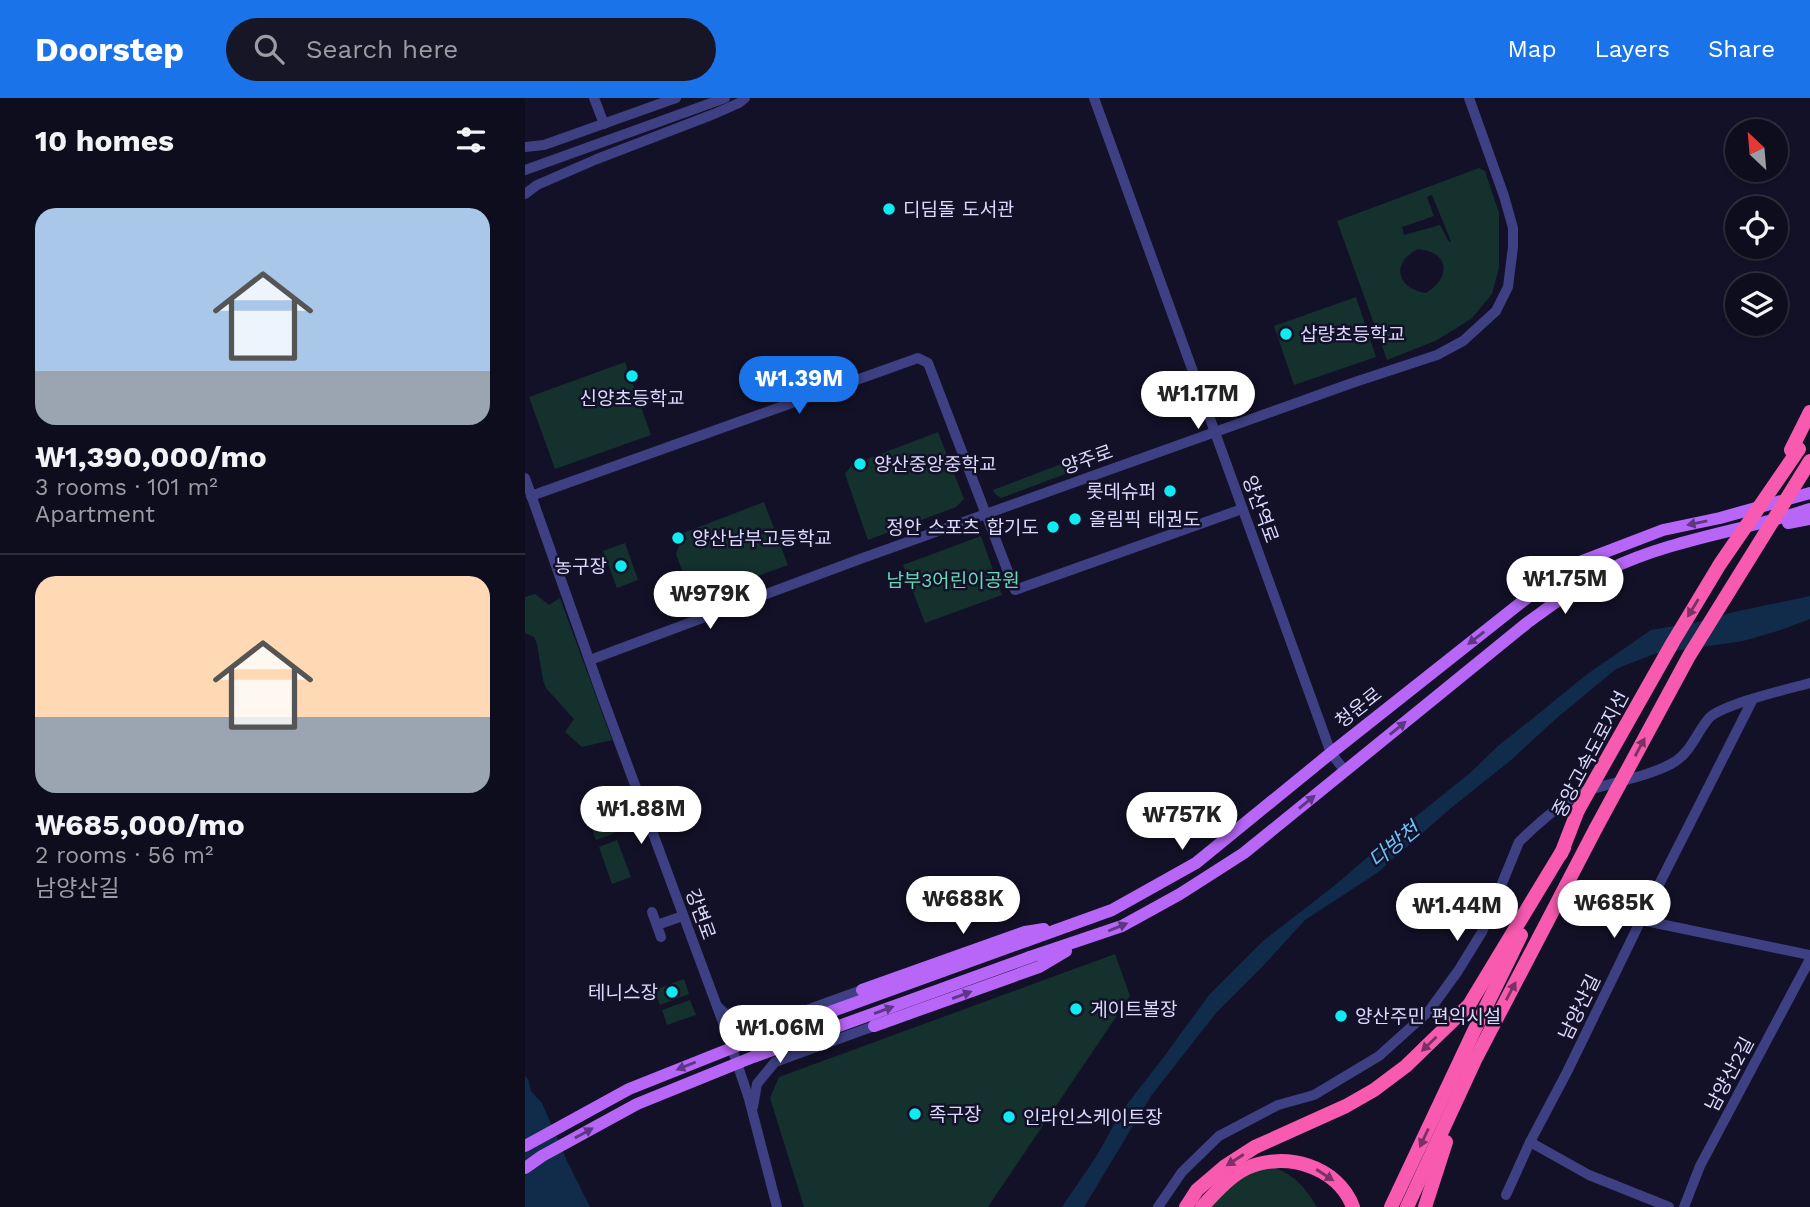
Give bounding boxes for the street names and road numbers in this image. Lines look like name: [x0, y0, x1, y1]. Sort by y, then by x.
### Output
street label: 양주로: [1059, 440, 1116, 479]
street label: 양산역로: [1238, 472, 1283, 546]
street label: 청운로: [1331, 682, 1386, 733]
street label: 중앙고속도로지선: [1547, 687, 1633, 821]
street label: 강변로: [681, 886, 720, 943]
street label: 남양산길: [1554, 971, 1605, 1044]
street label: 남양산2길: [1700, 1033, 1759, 1115]

